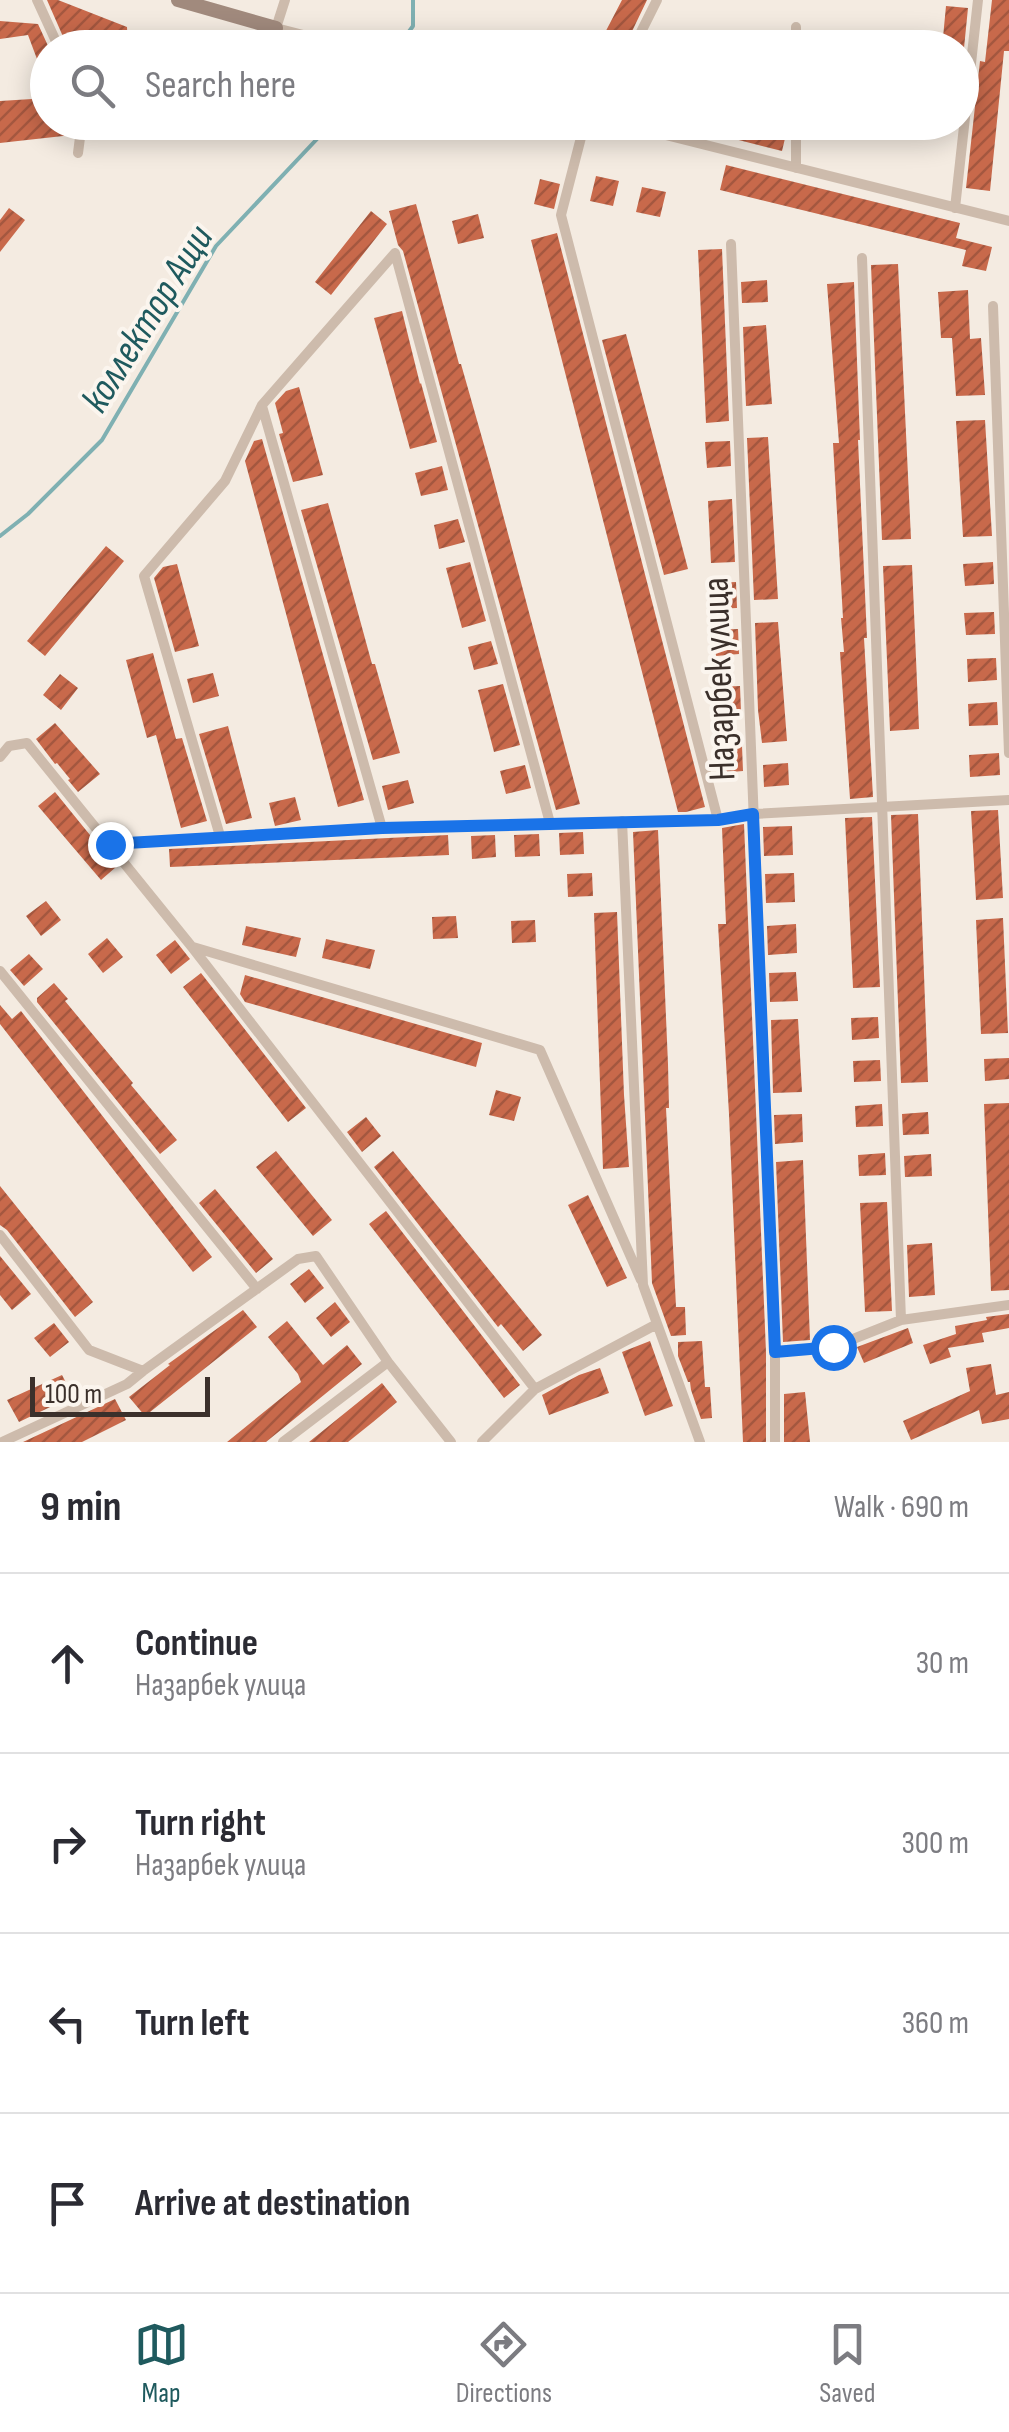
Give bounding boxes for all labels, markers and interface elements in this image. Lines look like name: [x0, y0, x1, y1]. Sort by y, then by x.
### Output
search box: [30, 30, 979, 140]
icon: search: [65, 58, 120, 113]
text: Search here: [145, 63, 296, 108]
water label: коллектор Ащи: [71, 216, 224, 421]
street label: Назарбек улица: [693, 576, 746, 781]
route end: [88, 822, 134, 868]
route start: [811, 1325, 857, 1371]
scale bar: [30, 1372, 210, 1416]
text: 100 m: [45, 1378, 102, 1411]
text: 9 min: [40, 1482, 122, 1533]
text: Walk · 690 m: [834, 1488, 969, 1527]
text: Continue: [135, 1621, 258, 1666]
icon: ahead: [40, 1636, 95, 1691]
text: 30 m: [916, 1644, 969, 1683]
text: Назарбек улица: [135, 1666, 306, 1705]
text: Turn right: [135, 1801, 266, 1846]
icon: right: [40, 1816, 95, 1871]
text: 300 m: [901, 1824, 969, 1863]
text: Назарбек улица: [135, 1846, 306, 1885]
icon: left: [40, 1996, 95, 2051]
text: Turn left: [135, 2001, 249, 2046]
text: 360 m: [902, 2004, 969, 2043]
icon: arrive: [40, 2176, 95, 2231]
text: Arrive at destination: [135, 2181, 410, 2226]
tab: Map: [134, 2317, 189, 2410]
tab: Directions: [456, 2317, 552, 2410]
tab: Saved: [819, 2317, 875, 2410]

